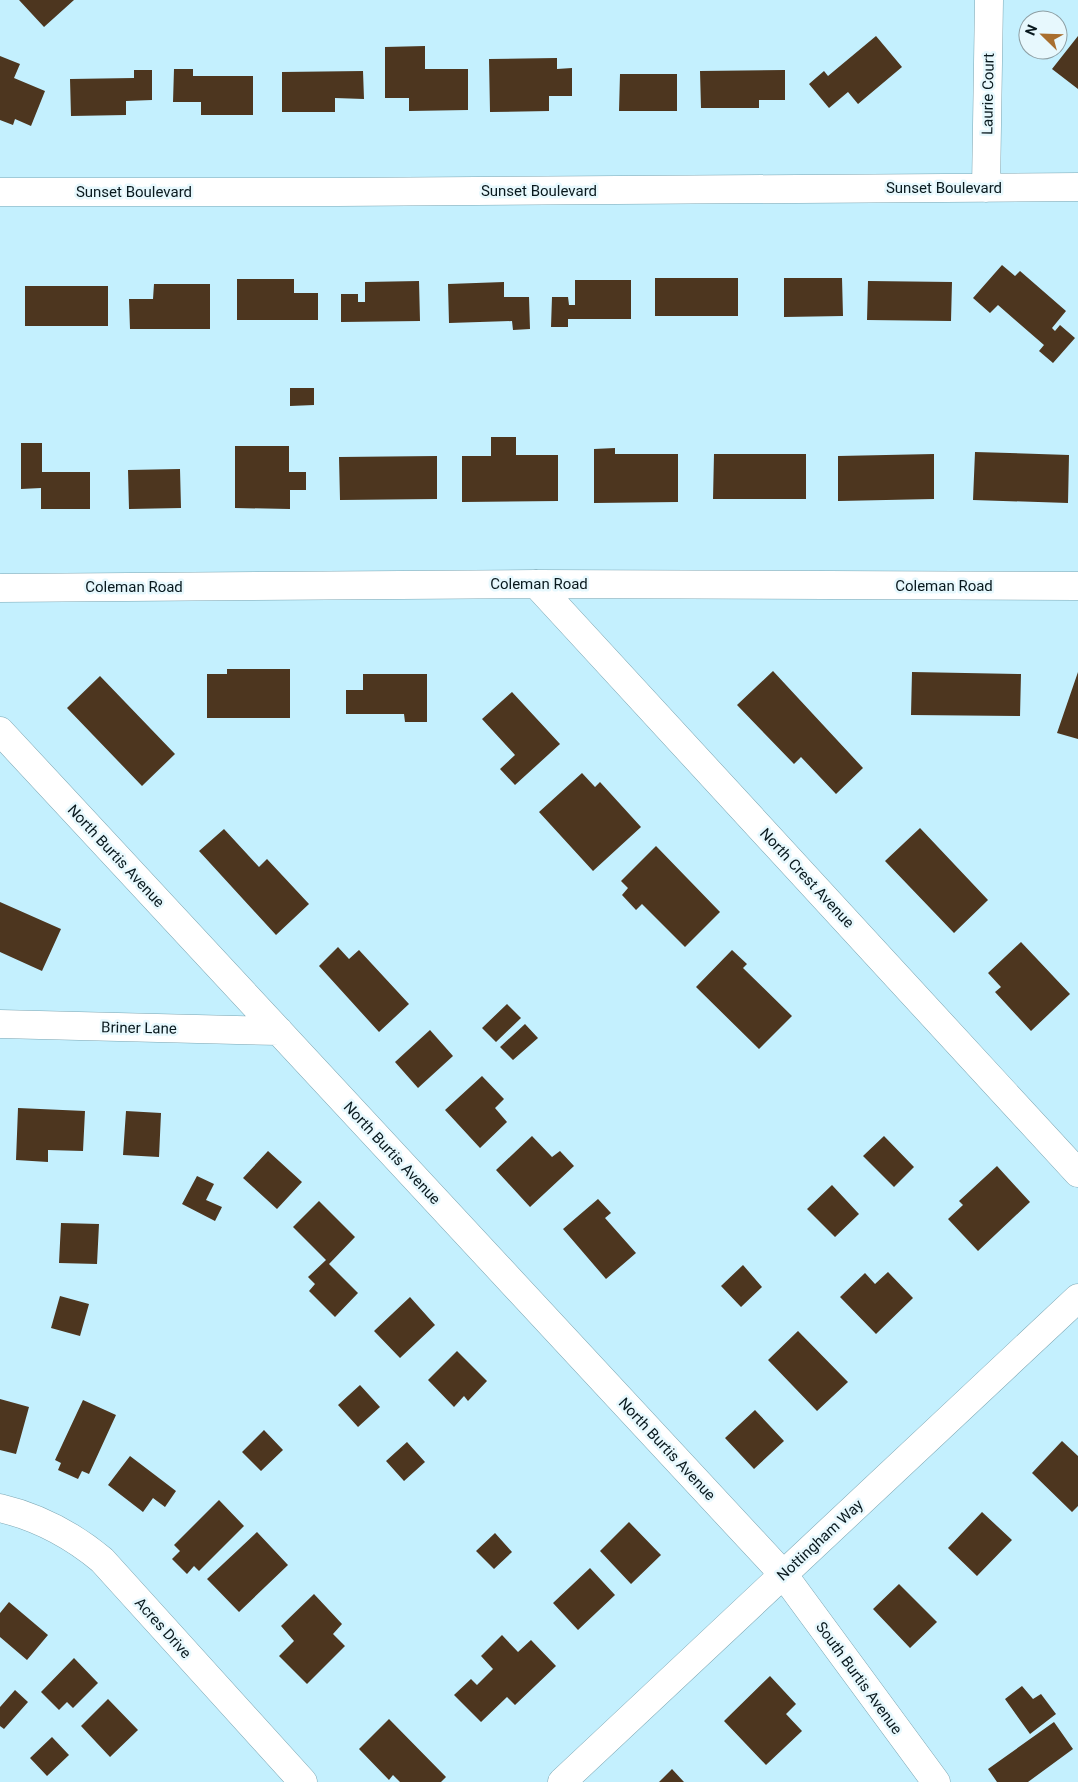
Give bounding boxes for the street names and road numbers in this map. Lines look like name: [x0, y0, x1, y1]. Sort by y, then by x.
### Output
street label: Laurie Court: [978, 53, 998, 135]
street label: Sunset Boulevard: [886, 179, 1002, 197]
street label: Sunset Boulevard: [481, 182, 597, 200]
street label: Sunset Boulevard: [76, 183, 192, 201]
street label: Coleman Road: [490, 575, 588, 593]
street label: Coleman Road: [895, 577, 993, 595]
street label: Coleman Road: [85, 578, 183, 596]
street label: North Burtis Avenue: [64, 801, 168, 911]
street label: North Crest Avenue: [756, 824, 858, 932]
street label: Briner Lane: [101, 1018, 177, 1038]
street label: North Burtis Avenue: [340, 1098, 444, 1208]
street label: North Burtis Avenue: [615, 1394, 719, 1504]
street label: Nottingham Way: [773, 1496, 867, 1584]
street label: Acres Drive: [131, 1594, 195, 1662]
street label: South Burtis Avenue: [812, 1618, 906, 1738]

